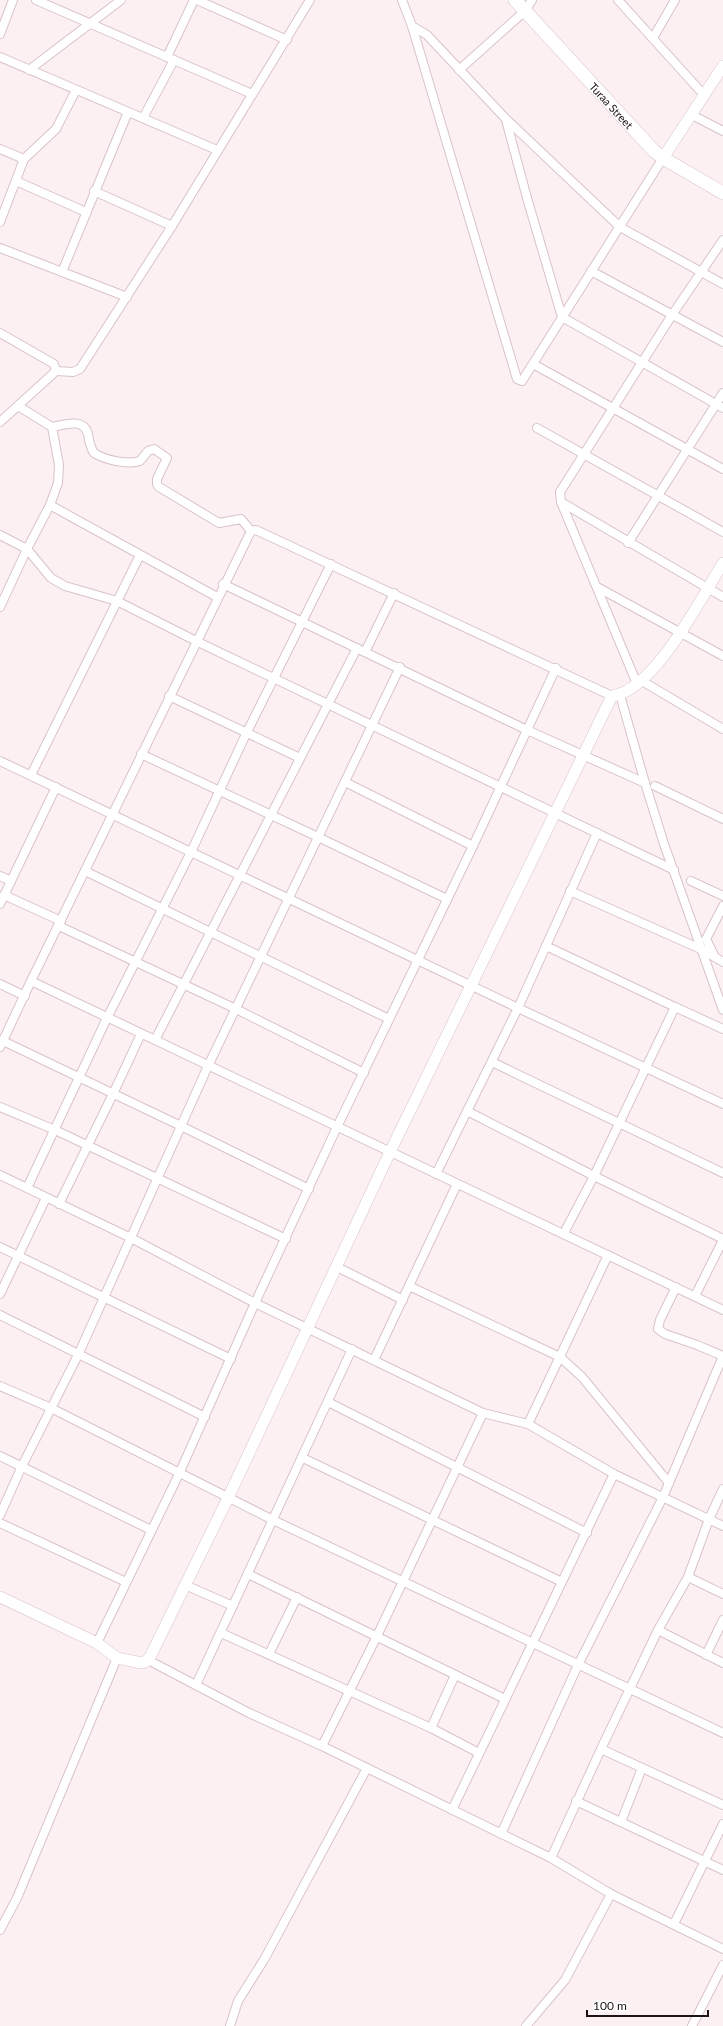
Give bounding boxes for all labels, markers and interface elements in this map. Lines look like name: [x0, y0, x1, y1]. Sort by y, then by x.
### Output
street label: Turaa Street: [587, 79, 636, 131]
scale bar: [587, 1992, 708, 2018]
text: 100 m: [593, 1998, 627, 2013]

